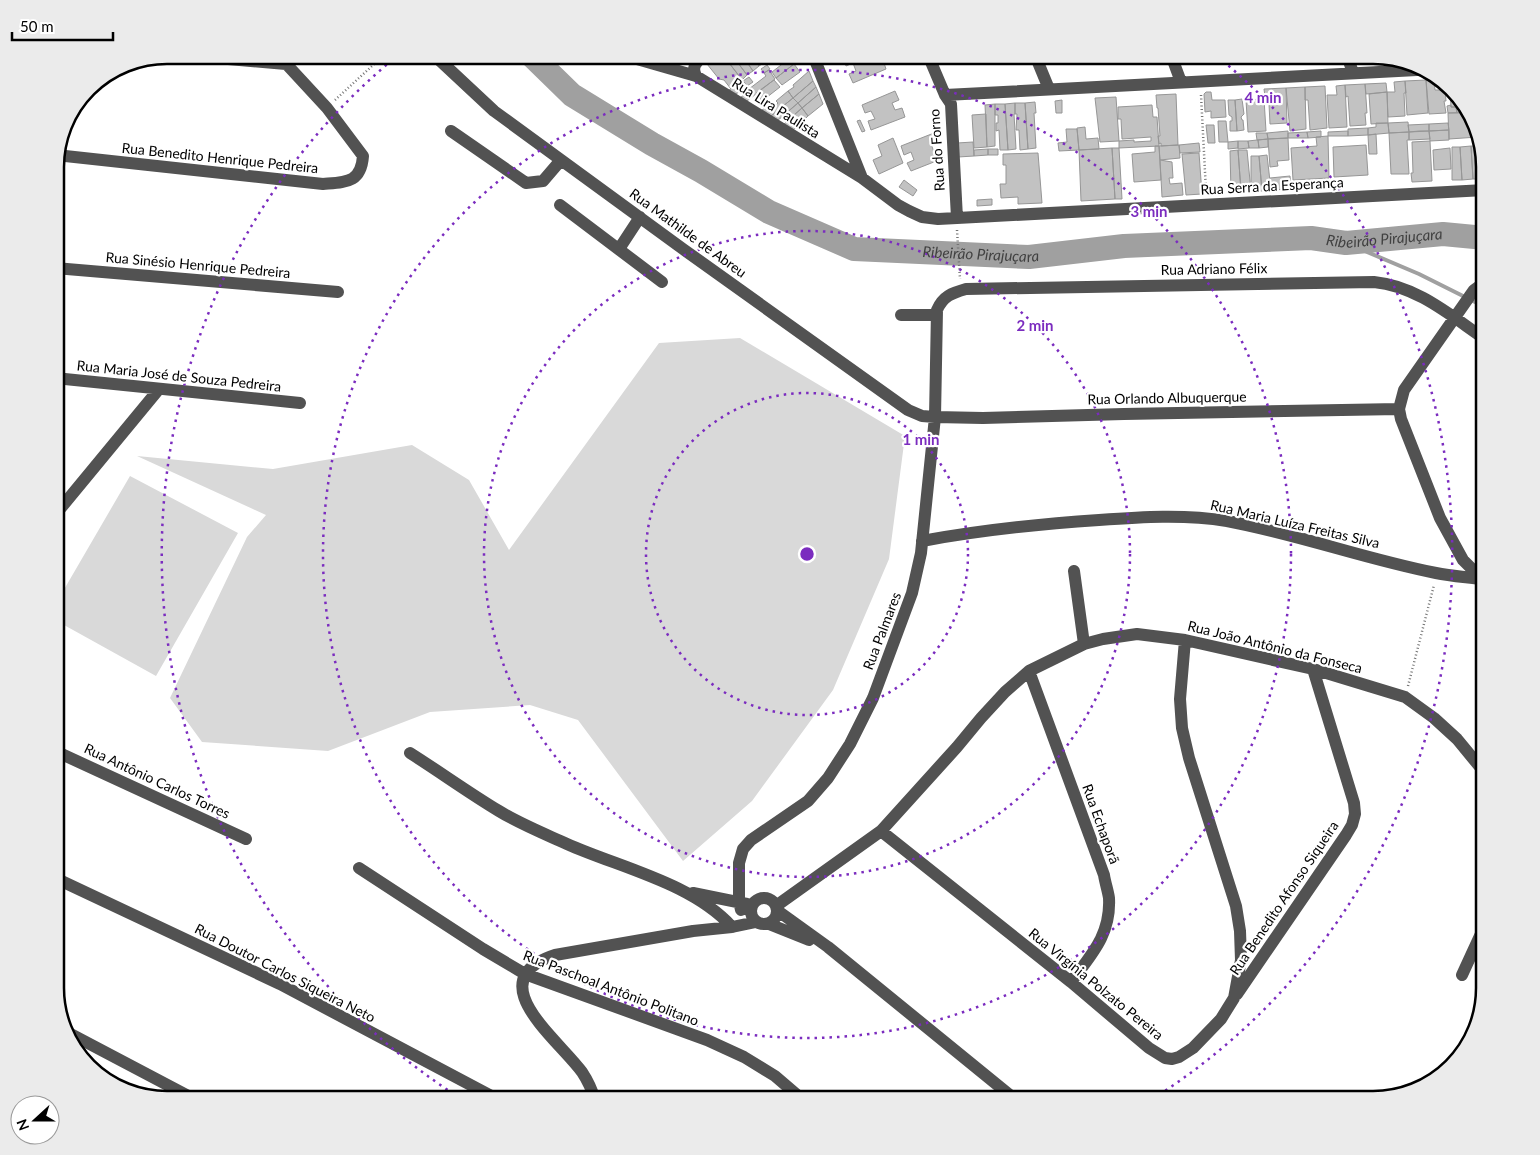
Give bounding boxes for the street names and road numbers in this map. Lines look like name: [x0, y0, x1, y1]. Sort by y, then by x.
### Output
street label: Rua Lira Paulista: [729, 74, 823, 141]
street label: Rua do Forno: [925, 108, 948, 192]
street label: Rua Benedito Henrique Pedreira: [121, 139, 319, 176]
street label: Rua Serra da Esperança: [1200, 173, 1344, 198]
street label: Rua Mathilde de Abreu: [626, 184, 750, 281]
street label: Rua Sinésio Henrique Pedreira: [105, 248, 291, 281]
street label: Rua Adriano Félix: [1161, 259, 1267, 278]
street label: Rua Maria José de Souza Pedreira: [76, 356, 282, 395]
street label: Rua Orlando Albuquerque: [1087, 388, 1247, 407]
street label: Rua Maria Luíza Freitas Silva: [1209, 496, 1381, 551]
street label: Rua Palmares: [859, 589, 904, 672]
street label: Rua João Antônio da Fonseca: [1186, 617, 1364, 676]
street label: Rua Antônio Carlos Torres: [82, 739, 233, 822]
street label: Rua Echaporã: [1079, 782, 1124, 866]
street label: Rua Benedito Afonso Siqueira: [1226, 817, 1342, 978]
street label: Rua Doutor Carlos Siqueira Neto: [192, 920, 378, 1026]
street label: Rua Virgínia Polzato Pereira: [1026, 924, 1167, 1043]
street label: Rua Paschoal Antônio Politano: [521, 946, 702, 1029]

